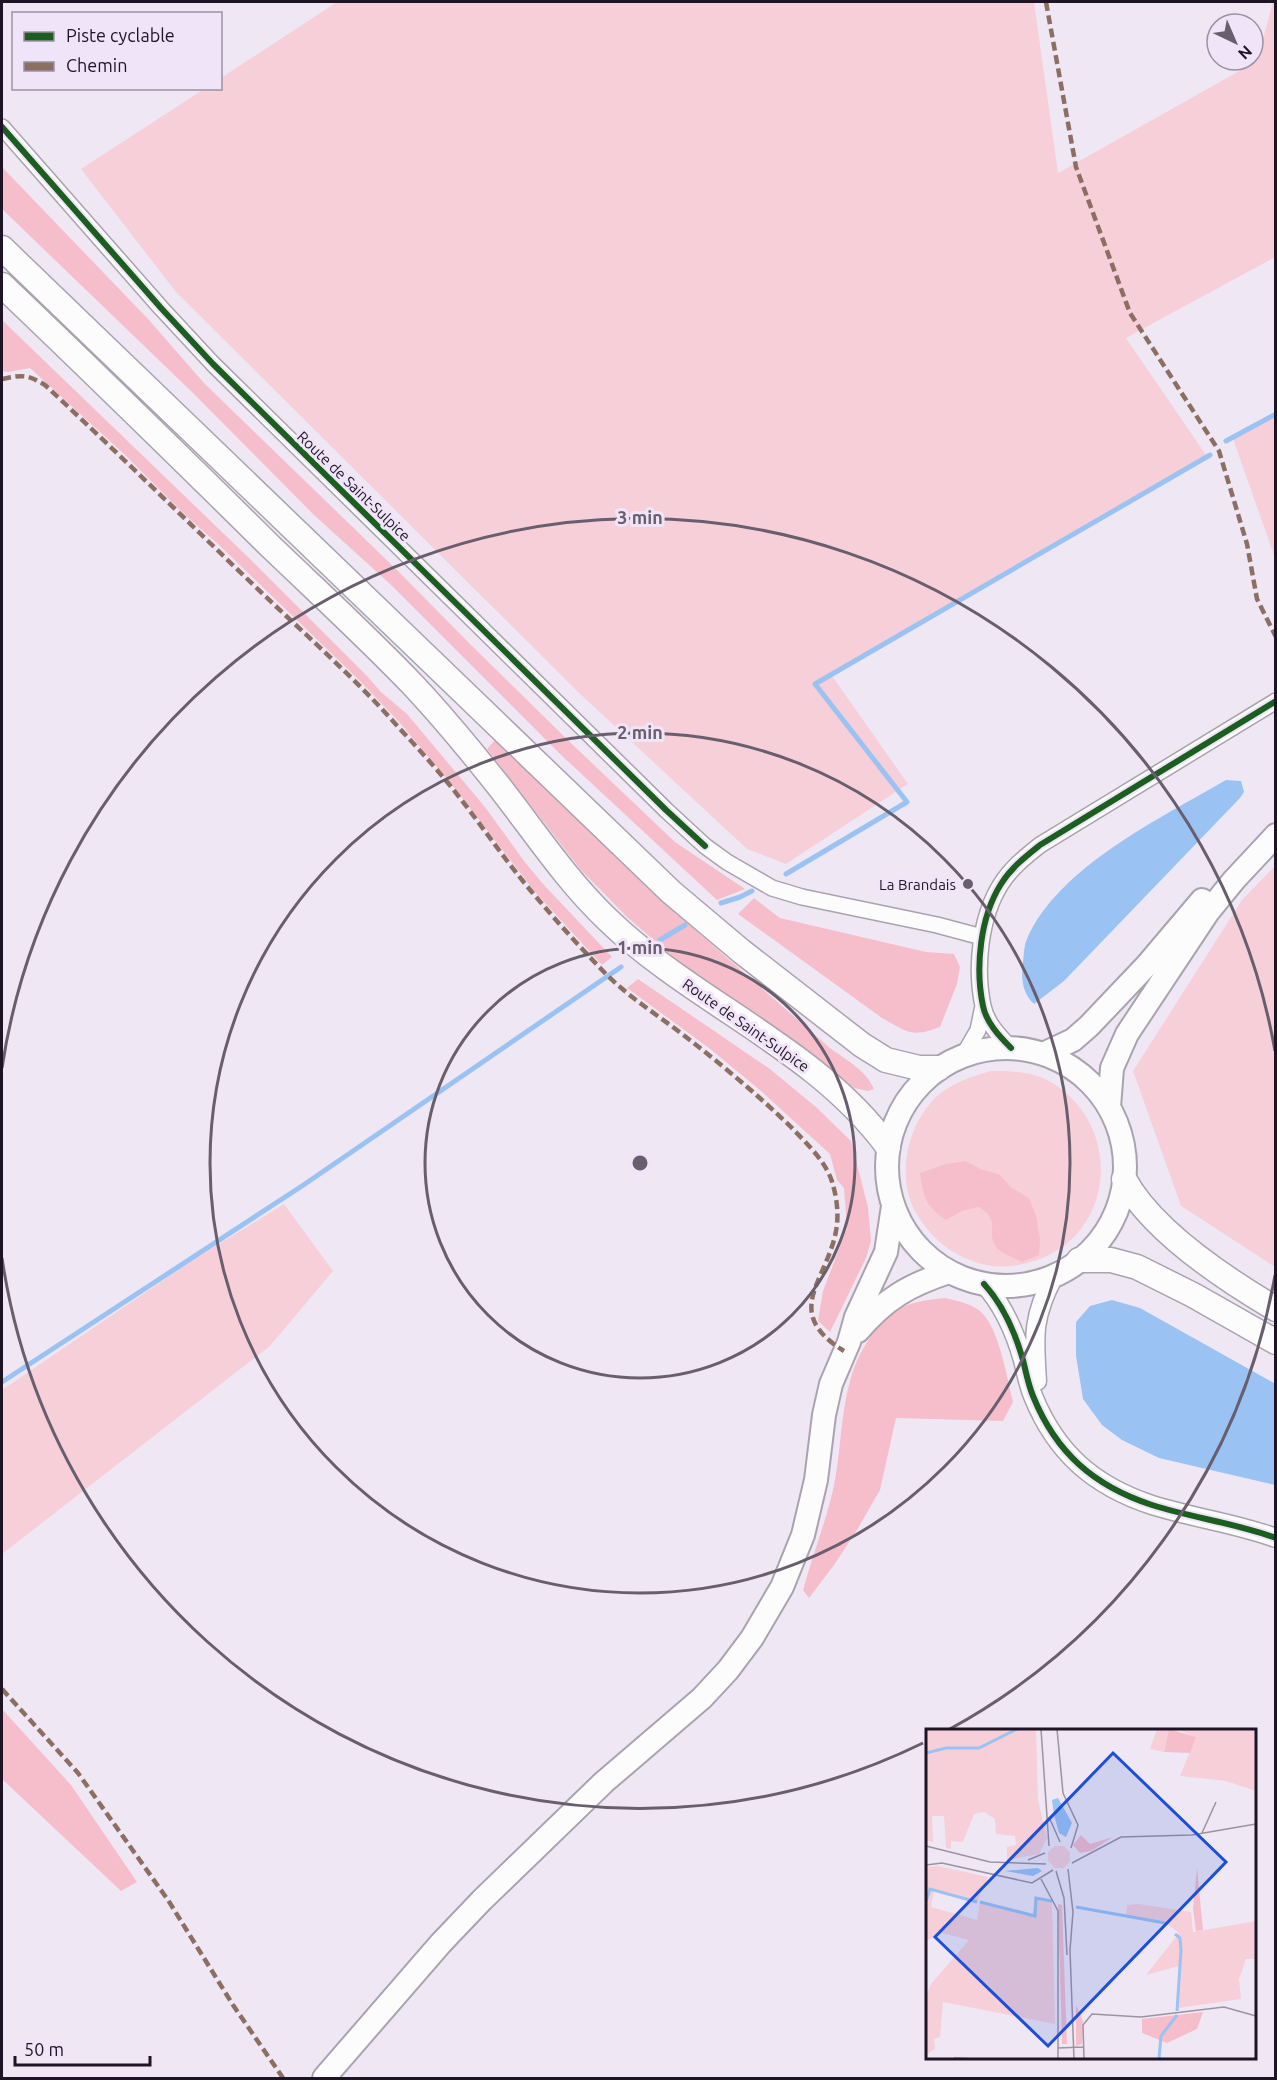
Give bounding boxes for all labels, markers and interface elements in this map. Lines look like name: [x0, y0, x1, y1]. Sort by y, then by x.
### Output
legend: [12, 12, 222, 90]
north arrow: [1205, 12, 1265, 72]
text: Piste cyclable: [66, 25, 175, 45]
text: N: [1235, 42, 1256, 63]
text: Chemin: [66, 55, 127, 75]
street label: Route de Saint-Sulpice: [294, 428, 414, 544]
text: 3 min: [617, 507, 663, 527]
text: 2 min: [617, 722, 663, 742]
place label: La Brandais: [879, 876, 956, 893]
marker: La Brandais: [961, 877, 975, 891]
text: 1 min: [617, 937, 663, 957]
street label: Route de Saint-Sulpice: [680, 975, 812, 1075]
centre of rings: [630, 1153, 650, 1173]
inset map: [926, 1729, 1256, 2059]
scale bar: [15, 2029, 150, 2067]
text: 50 m: [24, 2039, 64, 2059]

